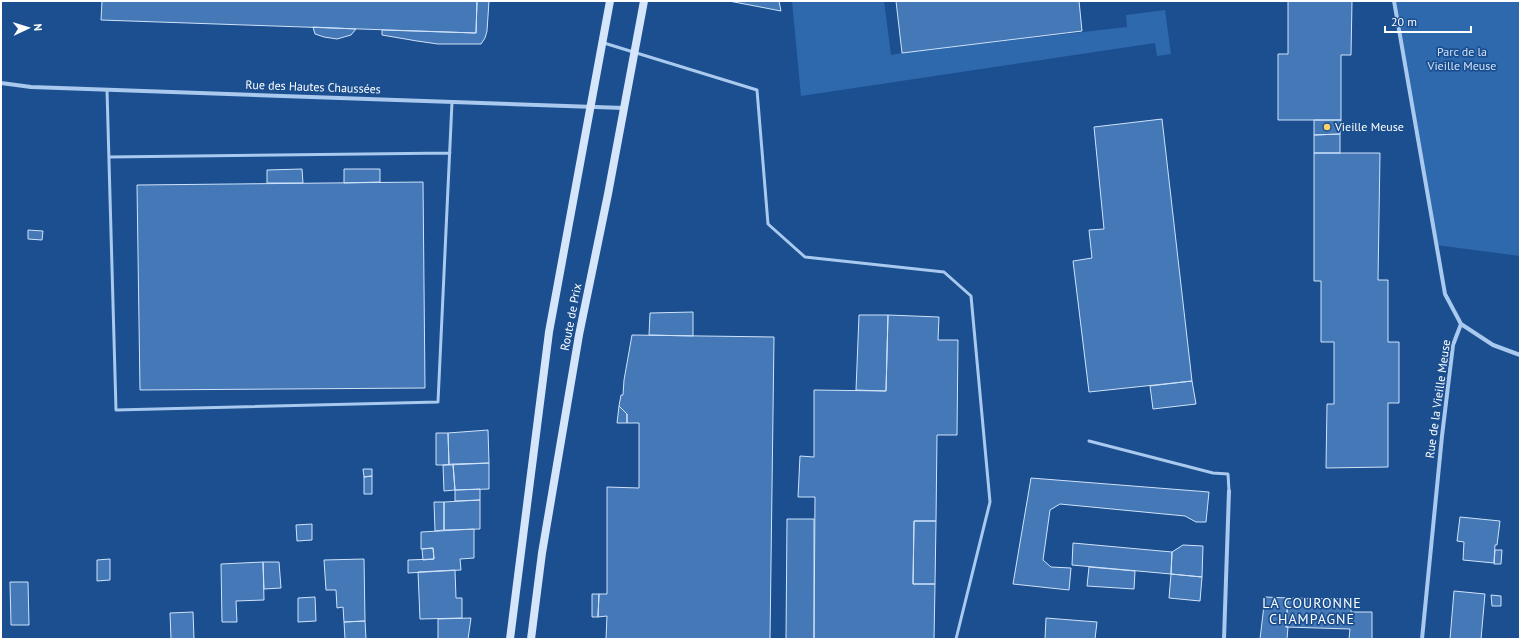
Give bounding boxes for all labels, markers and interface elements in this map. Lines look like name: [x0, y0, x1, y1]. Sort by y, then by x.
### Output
north arrow: [8, 8, 48, 48]
scale bar: [1385, 8, 1471, 34]
text: 20 m: [1391, 14, 1417, 29]
text: N: [31, 23, 45, 31]
park label: Parc de la Vieille Meuse: [1427, 44, 1496, 73]
street label: Rue des Hautes Chaussées: [245, 77, 381, 96]
place label: Vieille Meuse: [1334, 119, 1404, 134]
marker: Vieille Meuse: [1322, 122, 1332, 132]
street label: Route de Prix: [557, 282, 584, 352]
street label: Rue de la Vieille Meuse: [1422, 339, 1453, 459]
district label: LA COURONNE CHAMPAGNE: [1262, 594, 1362, 628]

